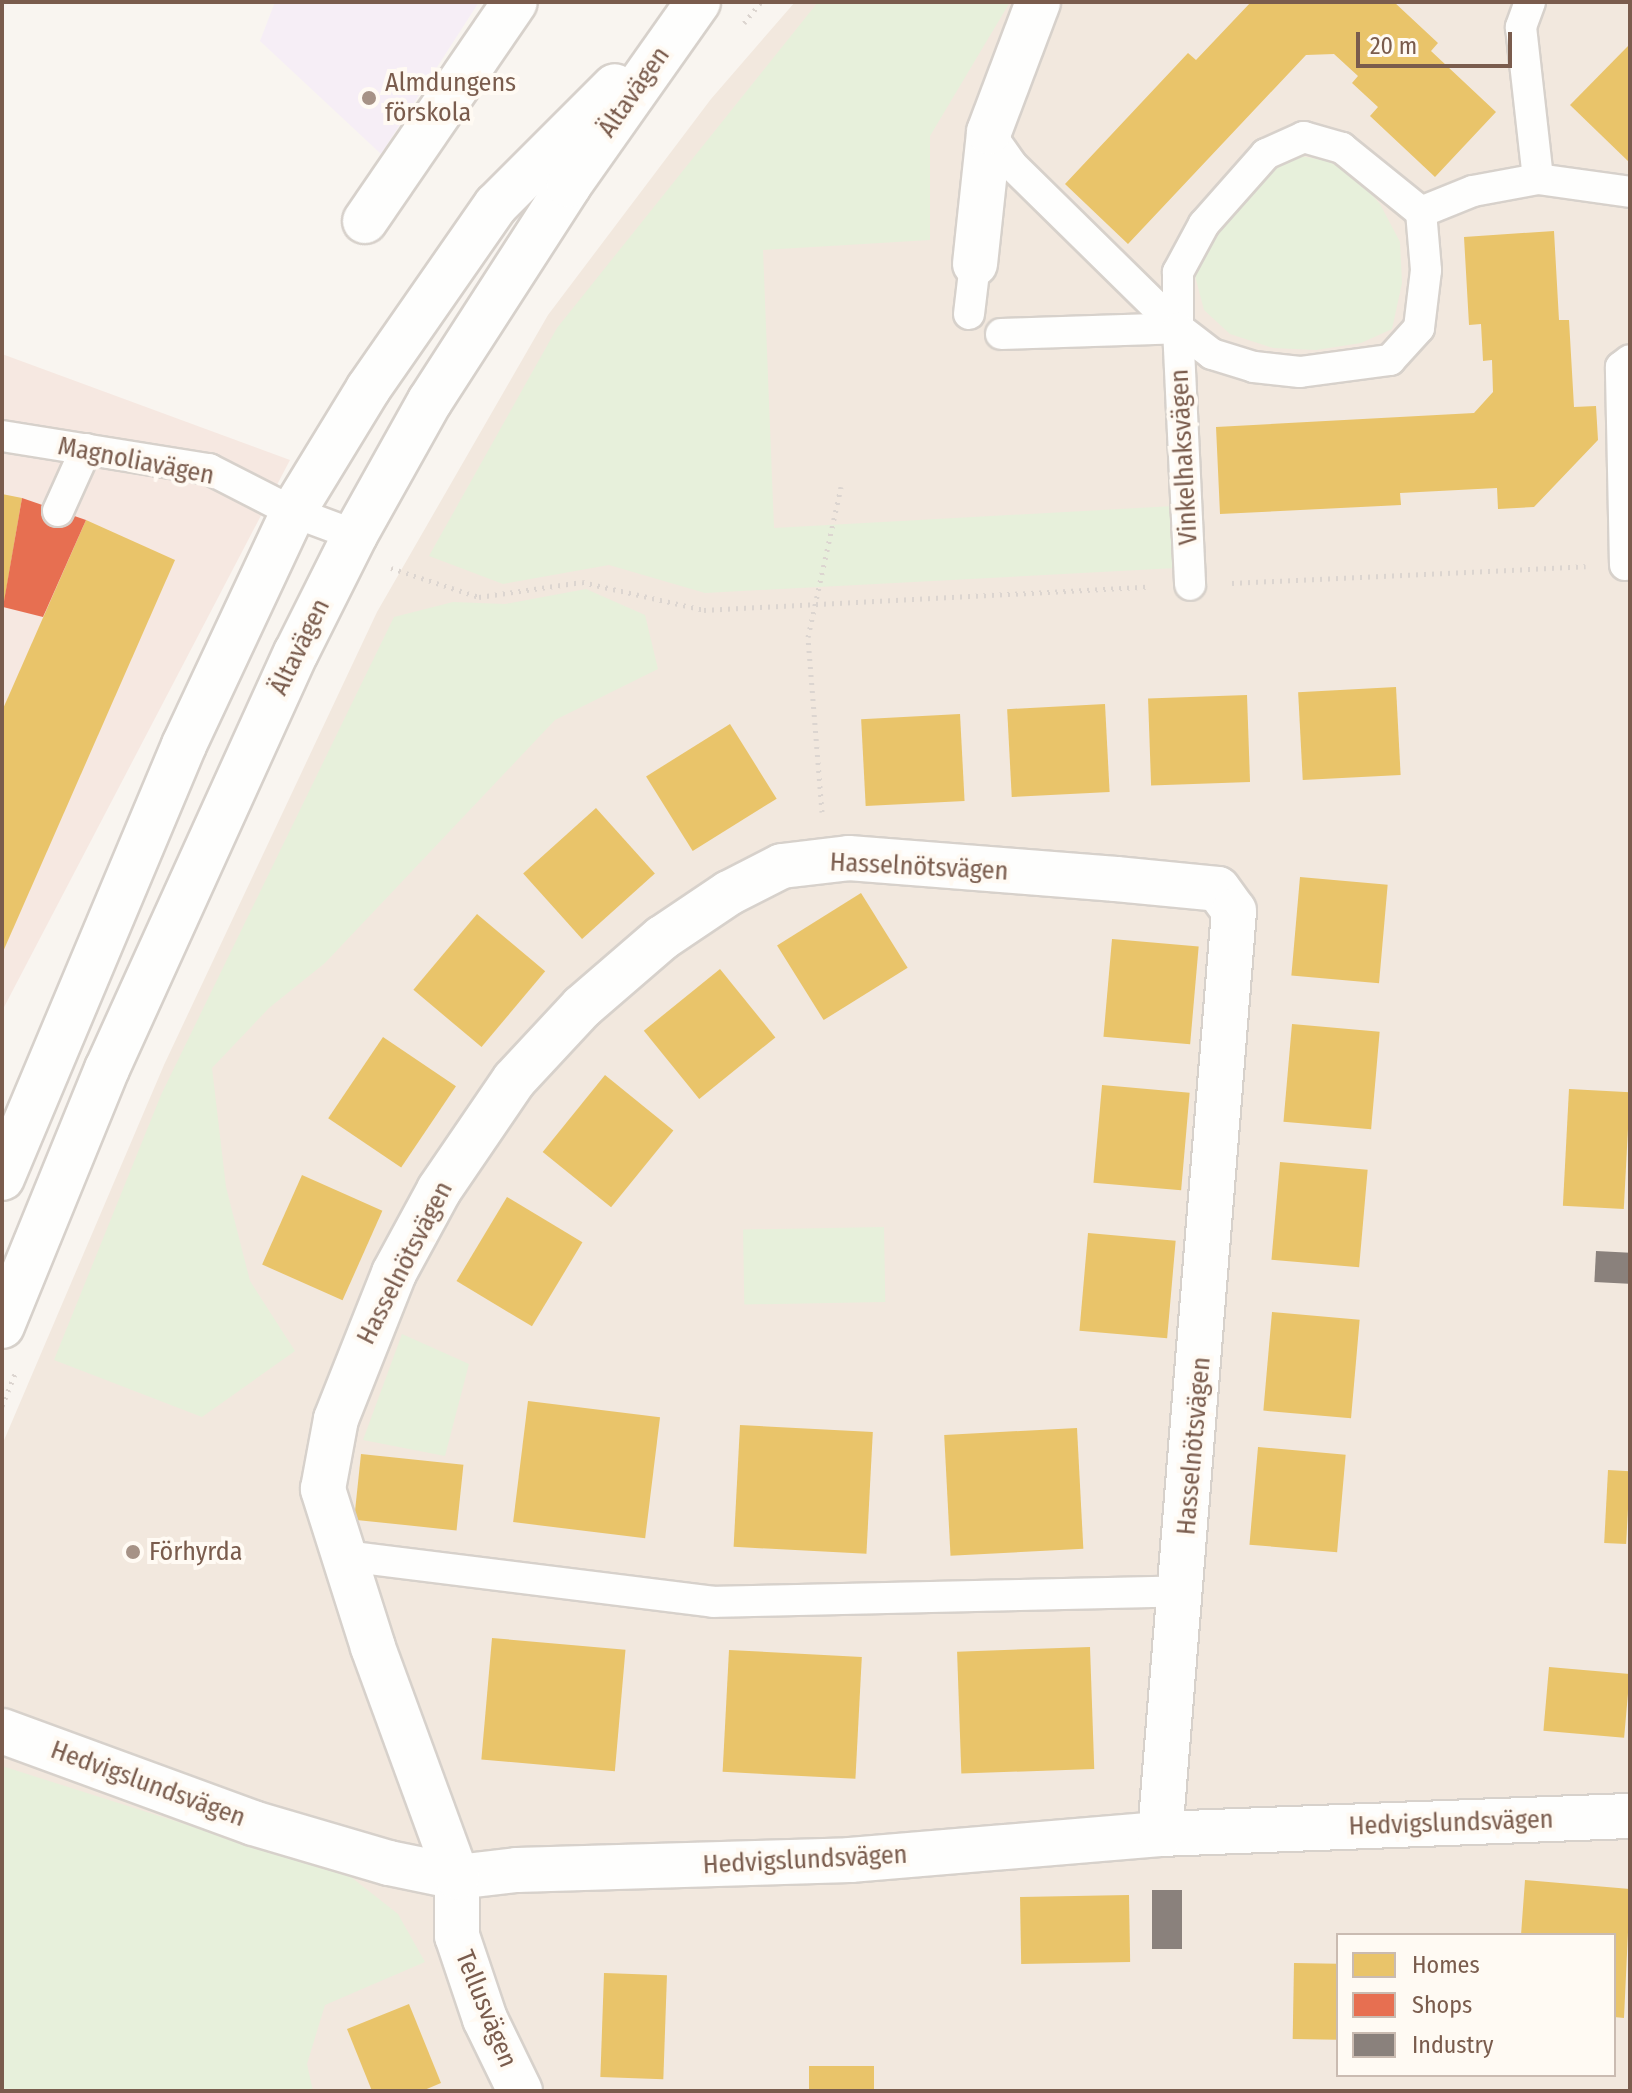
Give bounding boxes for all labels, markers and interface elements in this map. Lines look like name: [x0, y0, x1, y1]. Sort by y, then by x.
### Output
scale bar: [1360, 16, 1516, 66]
text: 20 m: [1370, 32, 1417, 60]
street label: Ältavägen: [592, 41, 676, 143]
place label: Almdungens förskola: [385, 67, 516, 128]
marker: Almdungens förskola: [360, 89, 378, 107]
street label: Vinkelhaksvägen: [1164, 368, 1204, 546]
street label: Magnoliavägen: [55, 431, 217, 491]
street label: Ältavägen: [263, 594, 337, 700]
street label: Hasselnötsvägen: [829, 847, 1009, 887]
street label: Hasselnötsvägen: [351, 1176, 459, 1350]
street label: Hasselnötsvägen: [1171, 1356, 1217, 1536]
place label: Förhyrda: [149, 1536, 242, 1568]
marker: Förhyrda: [124, 1543, 142, 1561]
street label: Hedvigslundsvägen: [47, 1734, 249, 1834]
street label: Hedvigslundsvägen: [1348, 1804, 1554, 1842]
street label: Hedvigslundsvägen: [702, 1839, 908, 1881]
legend: [1336, 1933, 1616, 2077]
street label: Tellusvägen: [448, 1946, 524, 2072]
text: Homes: [1412, 1951, 1480, 1979]
text: Shops: [1412, 1991, 1472, 2019]
text: Industry: [1412, 2031, 1494, 2059]

